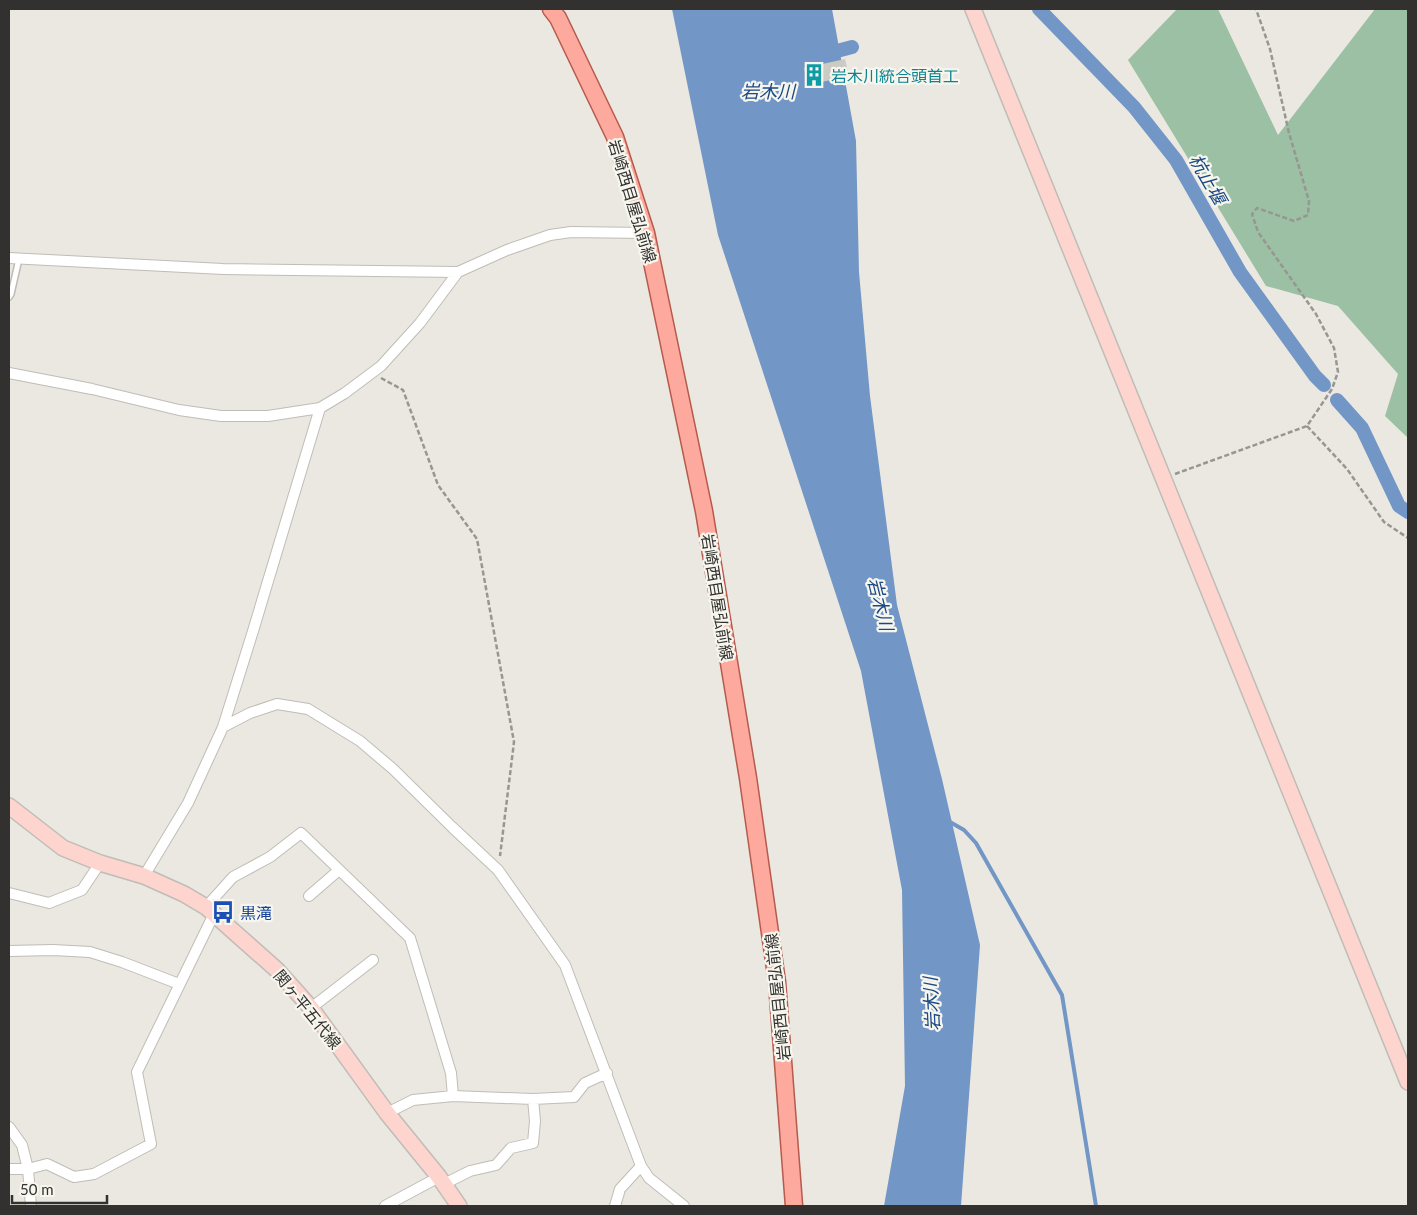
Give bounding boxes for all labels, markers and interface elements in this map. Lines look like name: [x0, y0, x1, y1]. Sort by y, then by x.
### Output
building icon: 岩木川統合頭首工: [801, 62, 827, 88]
place label: 岩木川統合頭首工: [831, 66, 959, 85]
water label: 岩木川: [741, 80, 797, 102]
street label: 岩崎西目屋弘前線: [605, 137, 661, 265]
water label: 杭止堰: [1185, 150, 1233, 210]
street label: 岩崎西目屋弘前線: [699, 532, 737, 662]
water label: 岩木川: [864, 575, 899, 635]
bus stop icon: 黒滝: [210, 899, 236, 925]
place label: 黒滝: [240, 903, 272, 922]
street label: 岩崎西目屋弘前線: [761, 932, 793, 1062]
street label: 関ヶ平五代線: [270, 966, 346, 1052]
water label: 岩木川: [918, 974, 943, 1032]
scale bar: [12, 1172, 108, 1204]
text: 50 m: [20, 1180, 54, 1198]

